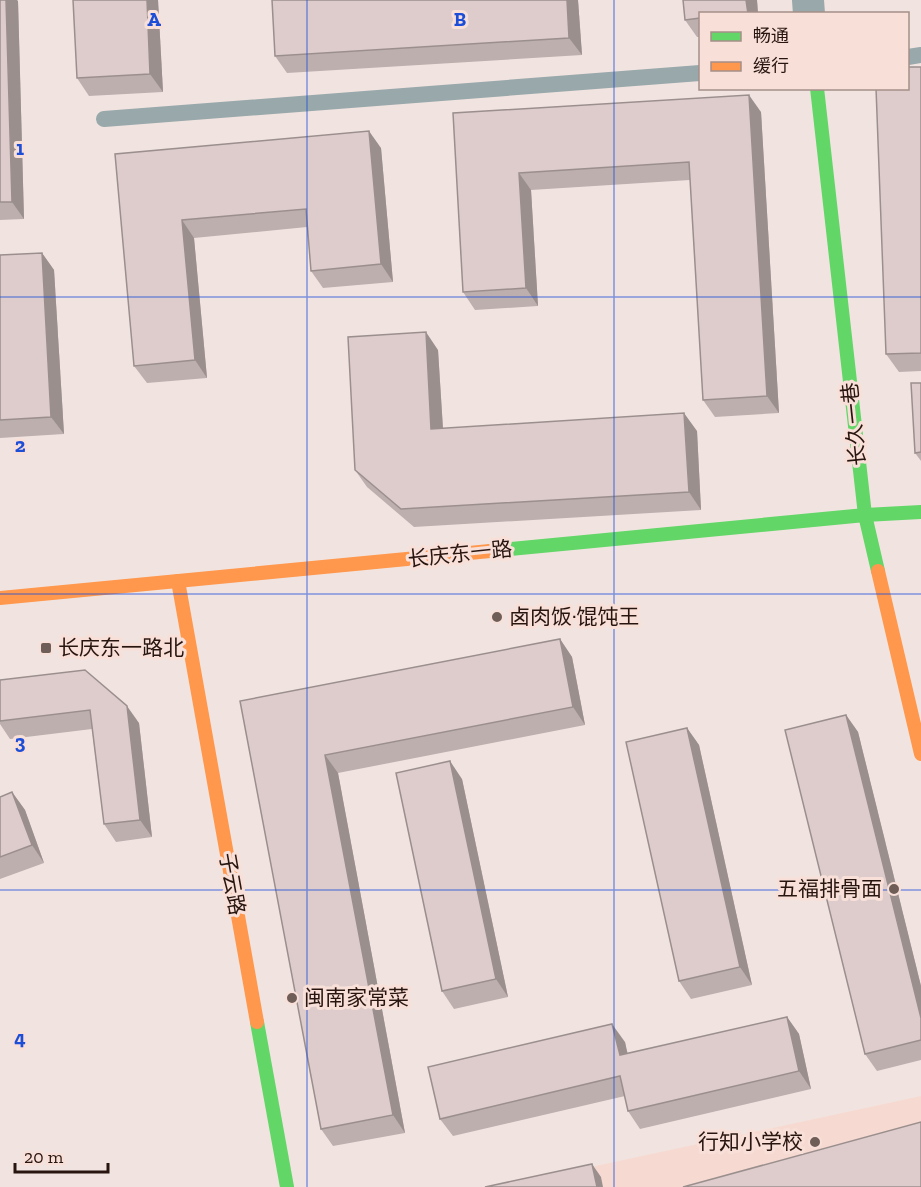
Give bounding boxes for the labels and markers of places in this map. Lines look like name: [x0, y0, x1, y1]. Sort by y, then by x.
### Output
place label: 卤肉饭·馄饨王: [509, 604, 640, 629]
marker: 卤肉饭·馄饨王: [490, 610, 504, 624]
place label: 长庆东一路北: [58, 635, 184, 660]
marker: 长庆东一路北: [39, 641, 53, 655]
place label: 五福排骨面: [777, 876, 882, 901]
marker: 五福排骨面: [887, 882, 901, 896]
place label: 闽南家常菜: [304, 985, 409, 1010]
marker: 闽南家常菜: [285, 991, 299, 1005]
place label: 行知小学校: [698, 1129, 803, 1154]
marker: 行知小学校: [808, 1135, 822, 1149]

